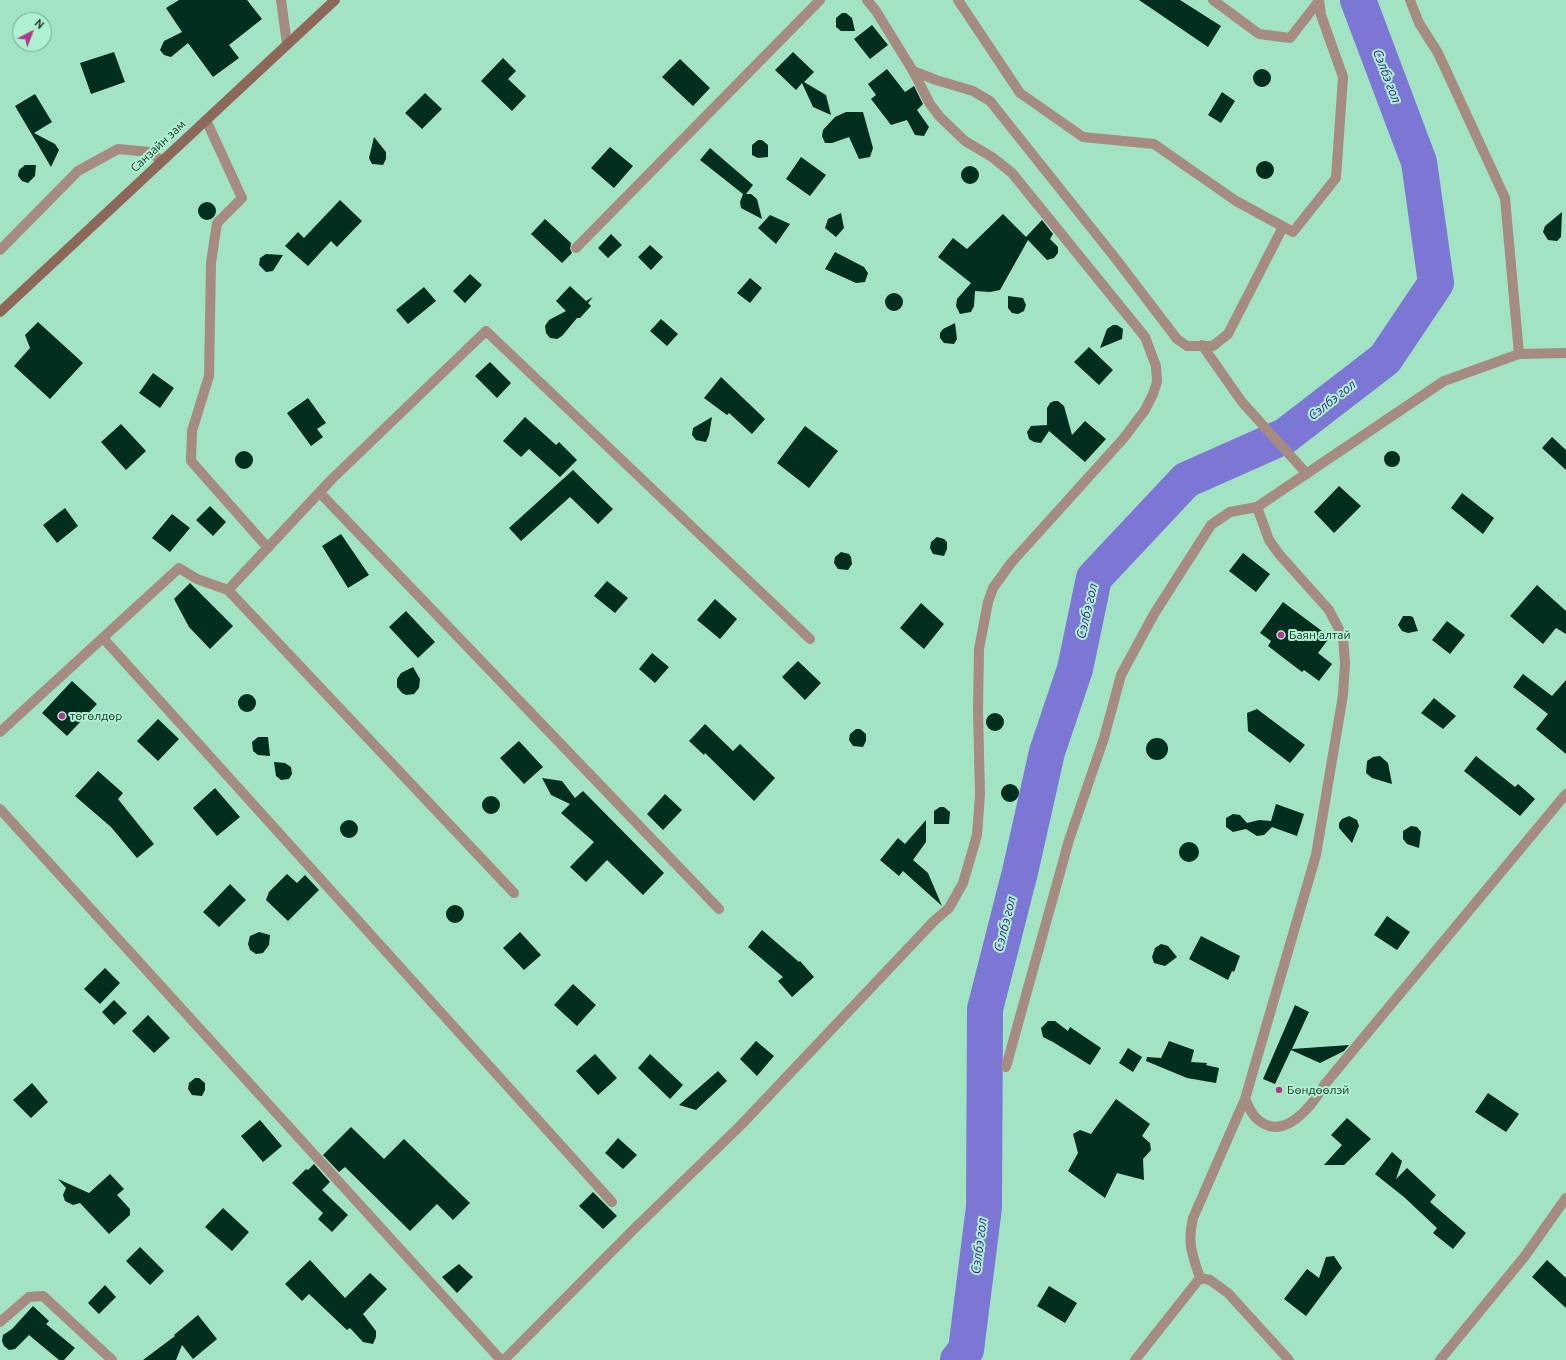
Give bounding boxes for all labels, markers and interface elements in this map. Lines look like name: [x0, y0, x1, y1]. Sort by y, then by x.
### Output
north arrow: [12, 12, 52, 52]
text: N: [32, 17, 46, 31]
water label: Сэлбэ гол: [1370, 47, 1404, 105]
street label: Санзайн зам: [128, 117, 188, 175]
water label: Сэлбэ гол: [1305, 376, 1359, 424]
water label: Сэлбэ гол: [1073, 582, 1101, 640]
place label: Баян алтай: [1289, 628, 1351, 642]
marker: Баян алтай: [1276, 630, 1286, 640]
place label: төгөлдөр: [70, 709, 122, 723]
marker: төгөлдөр: [57, 711, 67, 721]
water label: Сэлбэ гол: [991, 895, 1019, 953]
place label: Бөндөөлэй: [1287, 1083, 1349, 1097]
marker: Бөндөөлэй: [1274, 1085, 1284, 1095]
water label: Сэлбэ гол: [968, 1217, 990, 1275]

